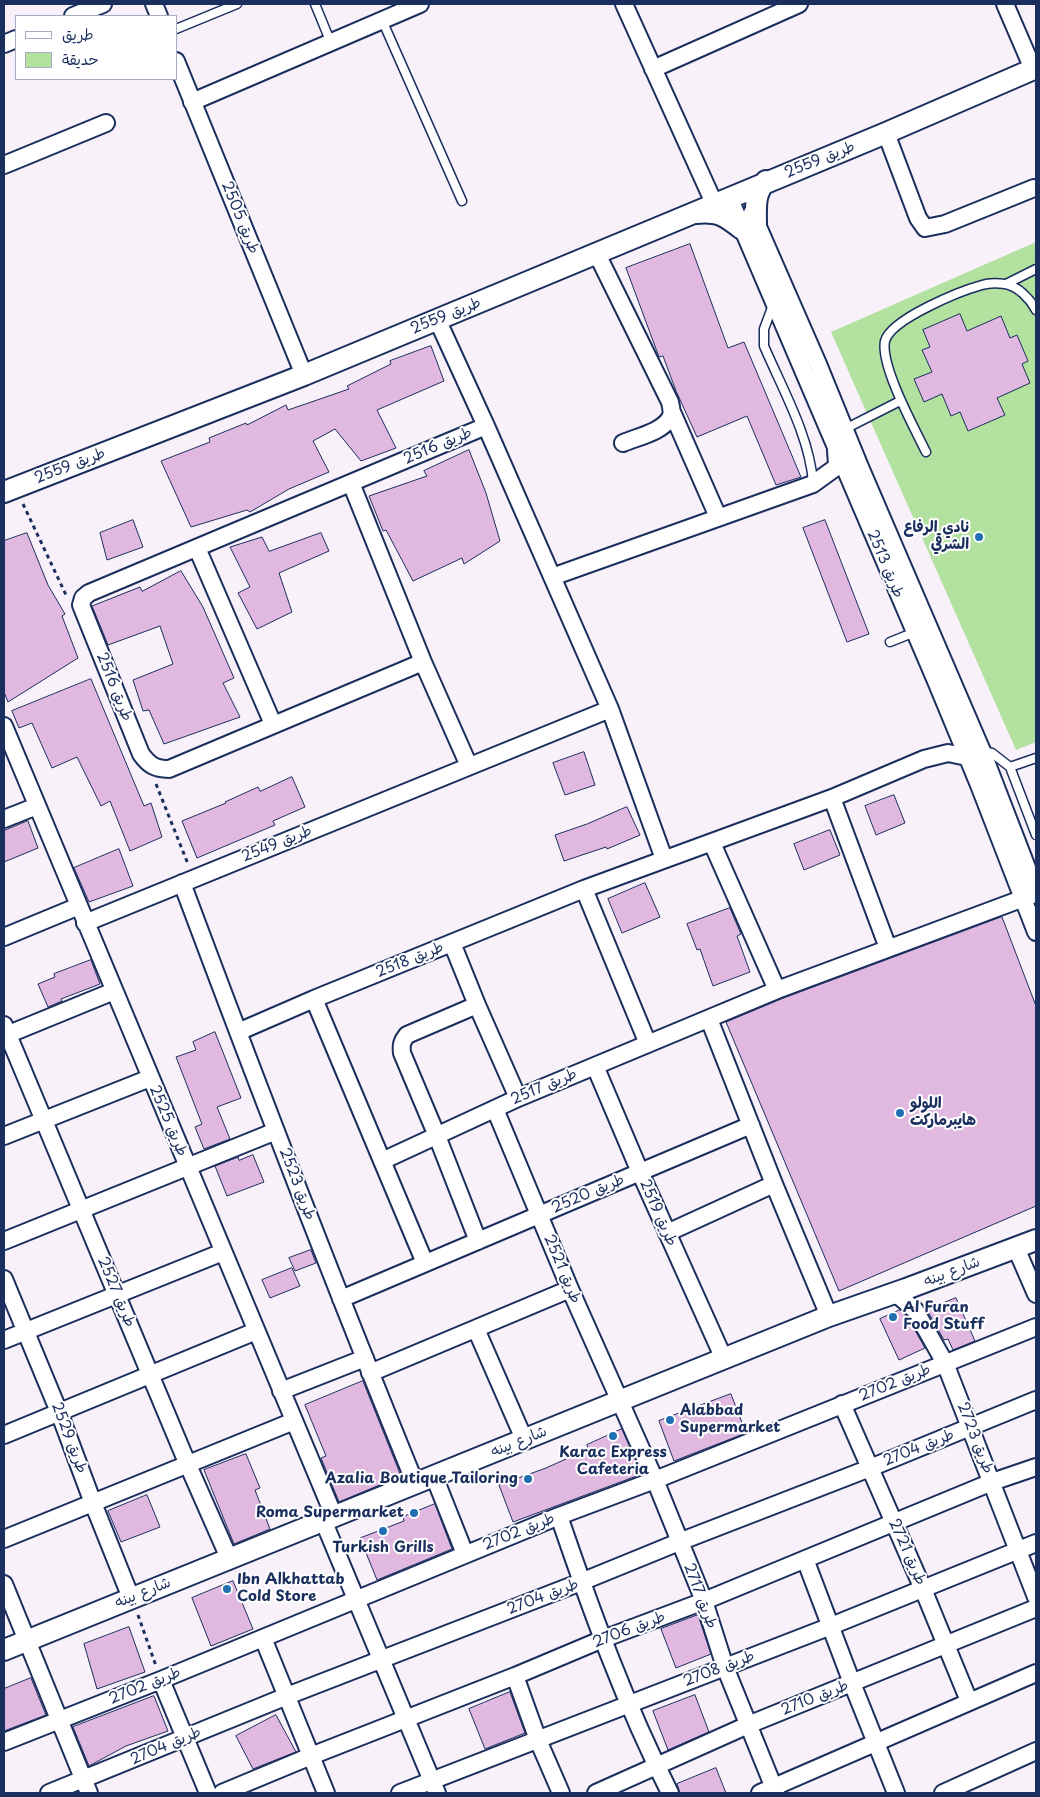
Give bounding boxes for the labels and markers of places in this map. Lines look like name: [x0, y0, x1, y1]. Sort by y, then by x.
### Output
place label: نادي الرفاع الشرقي: [904, 519, 969, 554]
marker: نادي الرفاع الشرقي: [973, 531, 985, 543]
place label: اللولو هايبرماركت: [910, 1095, 976, 1130]
marker: اللولو هايبرماركت: [894, 1107, 906, 1119]
place label: Al Furan Food Stuff: [903, 1299, 984, 1334]
marker: Al Furan Food Stuff: [887, 1311, 899, 1323]
place label: Alabbad Supermarket: [680, 1402, 780, 1437]
marker: Alabbad Supermarket: [664, 1414, 676, 1426]
marker: Karac Express Cafeteria: [607, 1430, 619, 1442]
place label: Karac Express Cafeteria: [559, 1444, 667, 1479]
place label: Azalia Boutique Tailoring: [325, 1470, 518, 1488]
marker: Azalia Boutique Tailoring: [522, 1473, 534, 1485]
place label: Roma Supermarket: [256, 1504, 404, 1522]
marker: Roma Supermarket: [408, 1507, 420, 1519]
marker: Turkish Grills: [377, 1525, 389, 1537]
place label: Turkish Grills: [332, 1539, 434, 1557]
place label: Ibn Alkhattab Cold Store: [237, 1571, 344, 1606]
marker: Ibn Alkhattab Cold Store: [221, 1583, 233, 1595]

